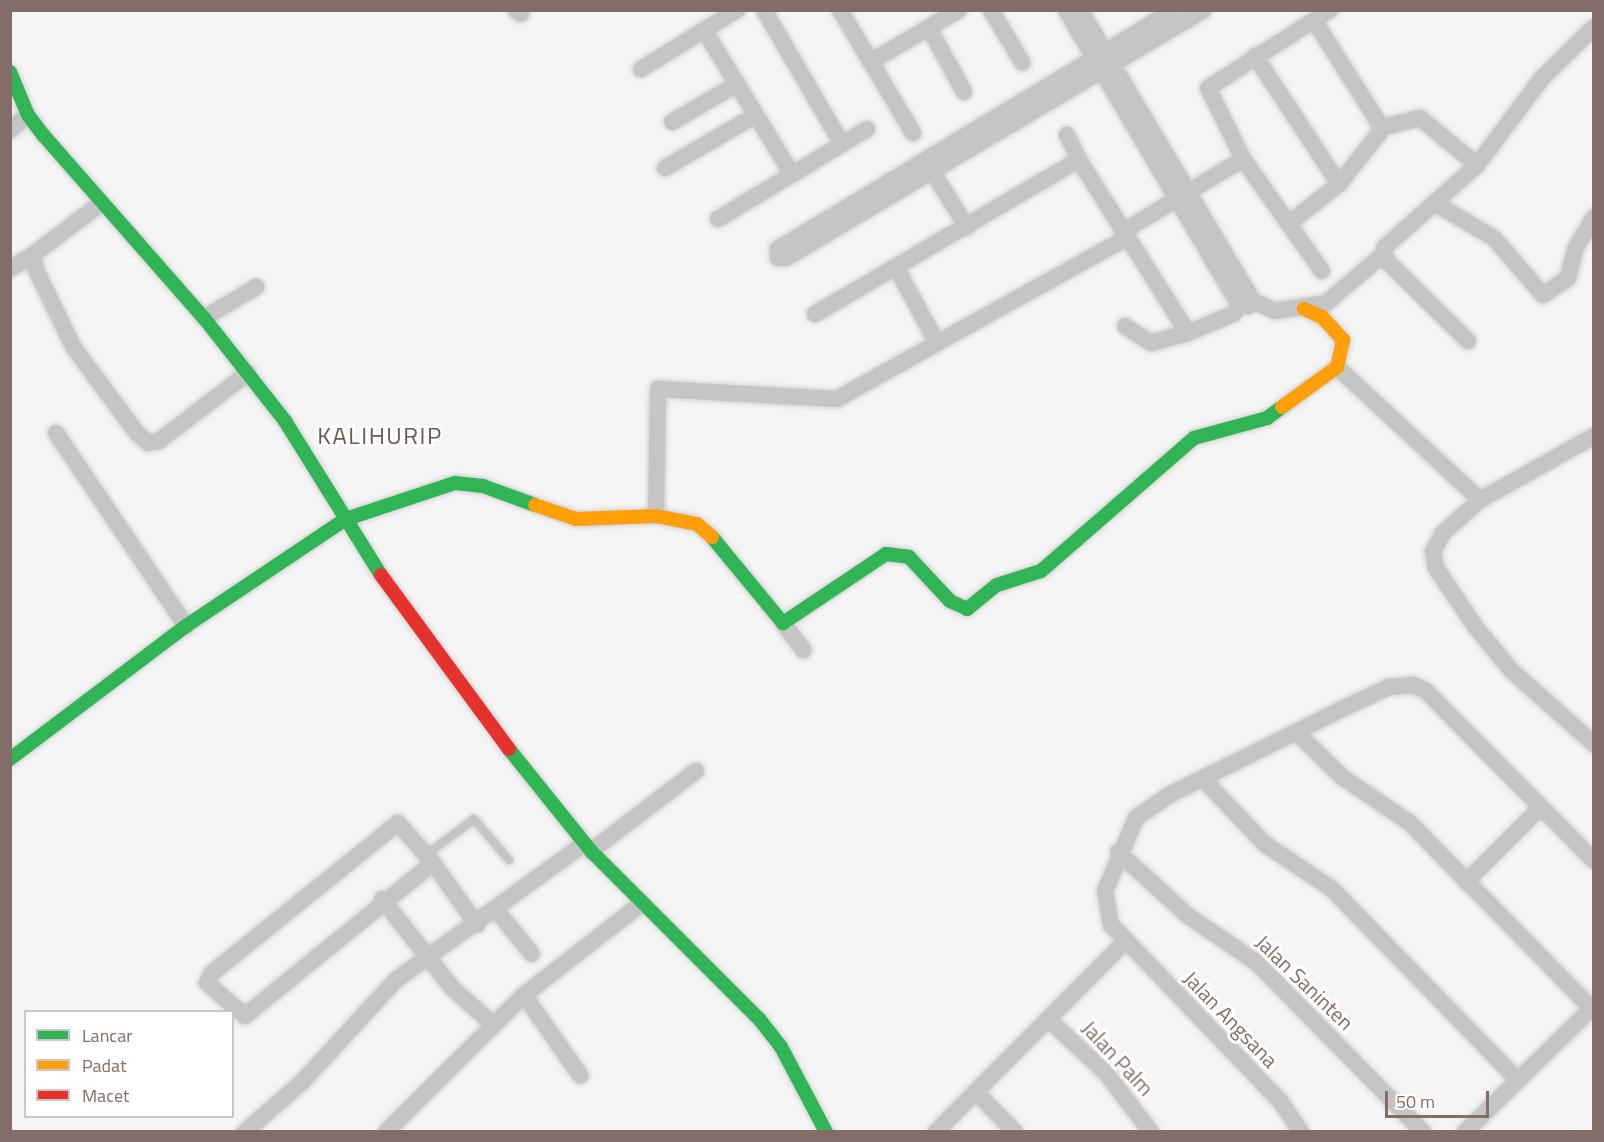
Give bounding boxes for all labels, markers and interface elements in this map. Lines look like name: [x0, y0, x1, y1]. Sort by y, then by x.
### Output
district label: KALIHURIP: [317, 422, 443, 450]
street label: Jalan Saninten: [1251, 929, 1359, 1035]
street label: Jalan Angsana: [1179, 965, 1283, 1073]
legend: [24, 1010, 234, 1118]
street label: Jalan Palm: [1077, 1015, 1159, 1101]
text: Lancar: [82, 1022, 132, 1049]
text: Padat: [82, 1052, 126, 1079]
scale bar: [1388, 1079, 1492, 1117]
text: Macet: [82, 1082, 129, 1109]
text: 50 m: [1396, 1088, 1435, 1115]

